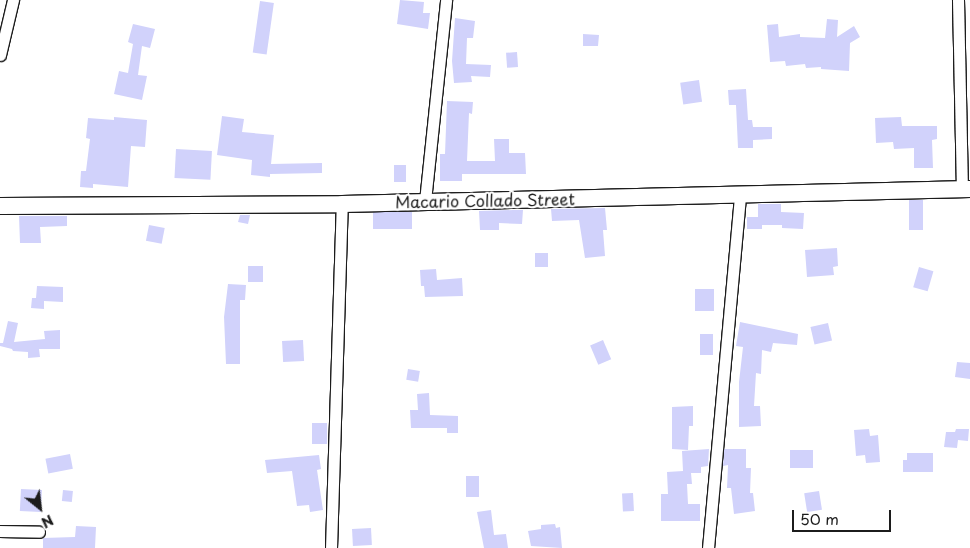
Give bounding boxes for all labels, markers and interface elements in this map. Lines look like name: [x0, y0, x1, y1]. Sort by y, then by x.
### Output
street label: Macario Collado Street: [395, 189, 575, 211]
north arrow: [15, 483, 65, 533]
scale bar: [795, 500, 894, 532]
text: 50 m: [800, 507, 839, 530]
text: N: [38, 510, 57, 533]

